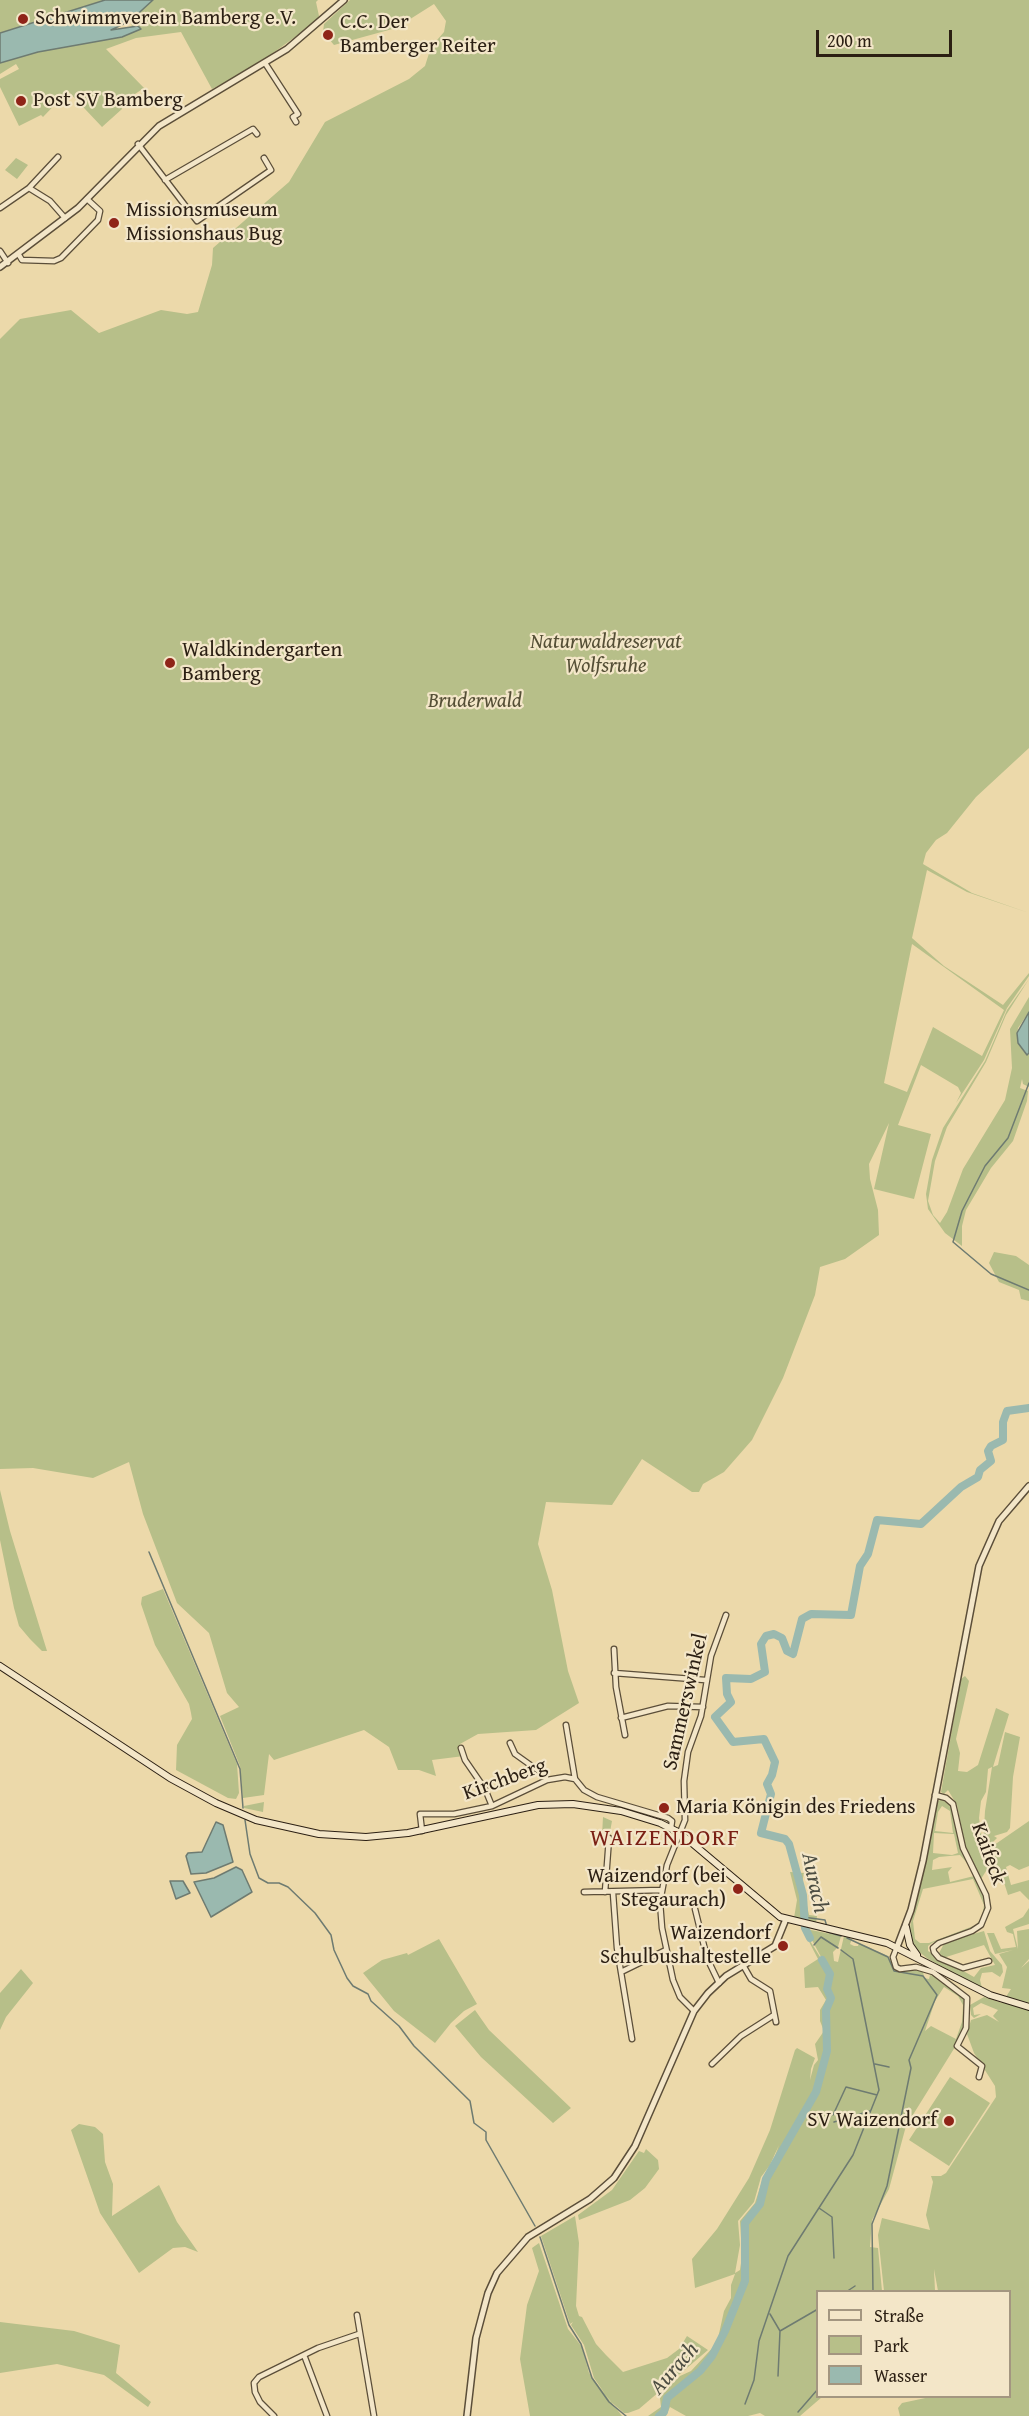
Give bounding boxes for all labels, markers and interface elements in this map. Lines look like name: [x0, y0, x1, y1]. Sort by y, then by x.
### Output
place label: Schwimmverein Bamberg e.V.: [35, 6, 296, 32]
place label: C.C. Der Bamberger Reiter: [340, 10, 496, 60]
marker: Schwimmverein Bamberg e.V.: [16, 12, 30, 26]
scale bar: [819, 18, 956, 56]
text: 200 m: [827, 27, 872, 54]
marker: C.C. Der Bamberger Reiter: [321, 28, 335, 42]
place label: Post SV Bamberg: [33, 88, 183, 114]
marker: Post SV Bamberg: [14, 94, 28, 108]
place label: Missionsmuseum Missionshaus Bug: [126, 198, 282, 248]
marker: Missionsmuseum Missionshaus Bug: [107, 216, 121, 230]
park label: Naturwaldreservat Wolfsruhe: [530, 630, 682, 680]
place label: Waldkindergarten Bamberg: [182, 638, 342, 688]
marker: Waldkindergarten Bamberg: [163, 656, 177, 670]
park label: Bruderwald: [428, 689, 522, 715]
street label: Sammerswinkel: [658, 1631, 714, 1773]
street label: Kirchberg: [460, 1753, 550, 1807]
place label: Maria Königin des Friedens: [676, 1795, 916, 1821]
marker: Maria Königin des Friedens: [657, 1801, 671, 1815]
street label: Kaifeck: [965, 1819, 1011, 1889]
district label: WAIZENDORF: [590, 1825, 740, 1853]
water label: Aurach: [795, 1850, 833, 1916]
place label: Waizendorf (bei Stegaurach): [587, 1864, 726, 1914]
marker: Waizendorf (bei Stegaurach): [731, 1882, 745, 1896]
place label: Waizendorf Schulbushaltestelle: [600, 1921, 771, 1971]
marker: Waizendorf Schulbushaltestelle: [776, 1939, 790, 1953]
place label: SV Waizendorf: [807, 2108, 937, 2134]
marker: SV Waizendorf: [942, 2114, 956, 2128]
legend: [816, 2290, 1011, 2398]
text: Straße: [874, 2302, 924, 2329]
text: Park: [874, 2332, 909, 2359]
water label: Aurach: [645, 2337, 705, 2401]
text: Wasser: [874, 2362, 927, 2389]

